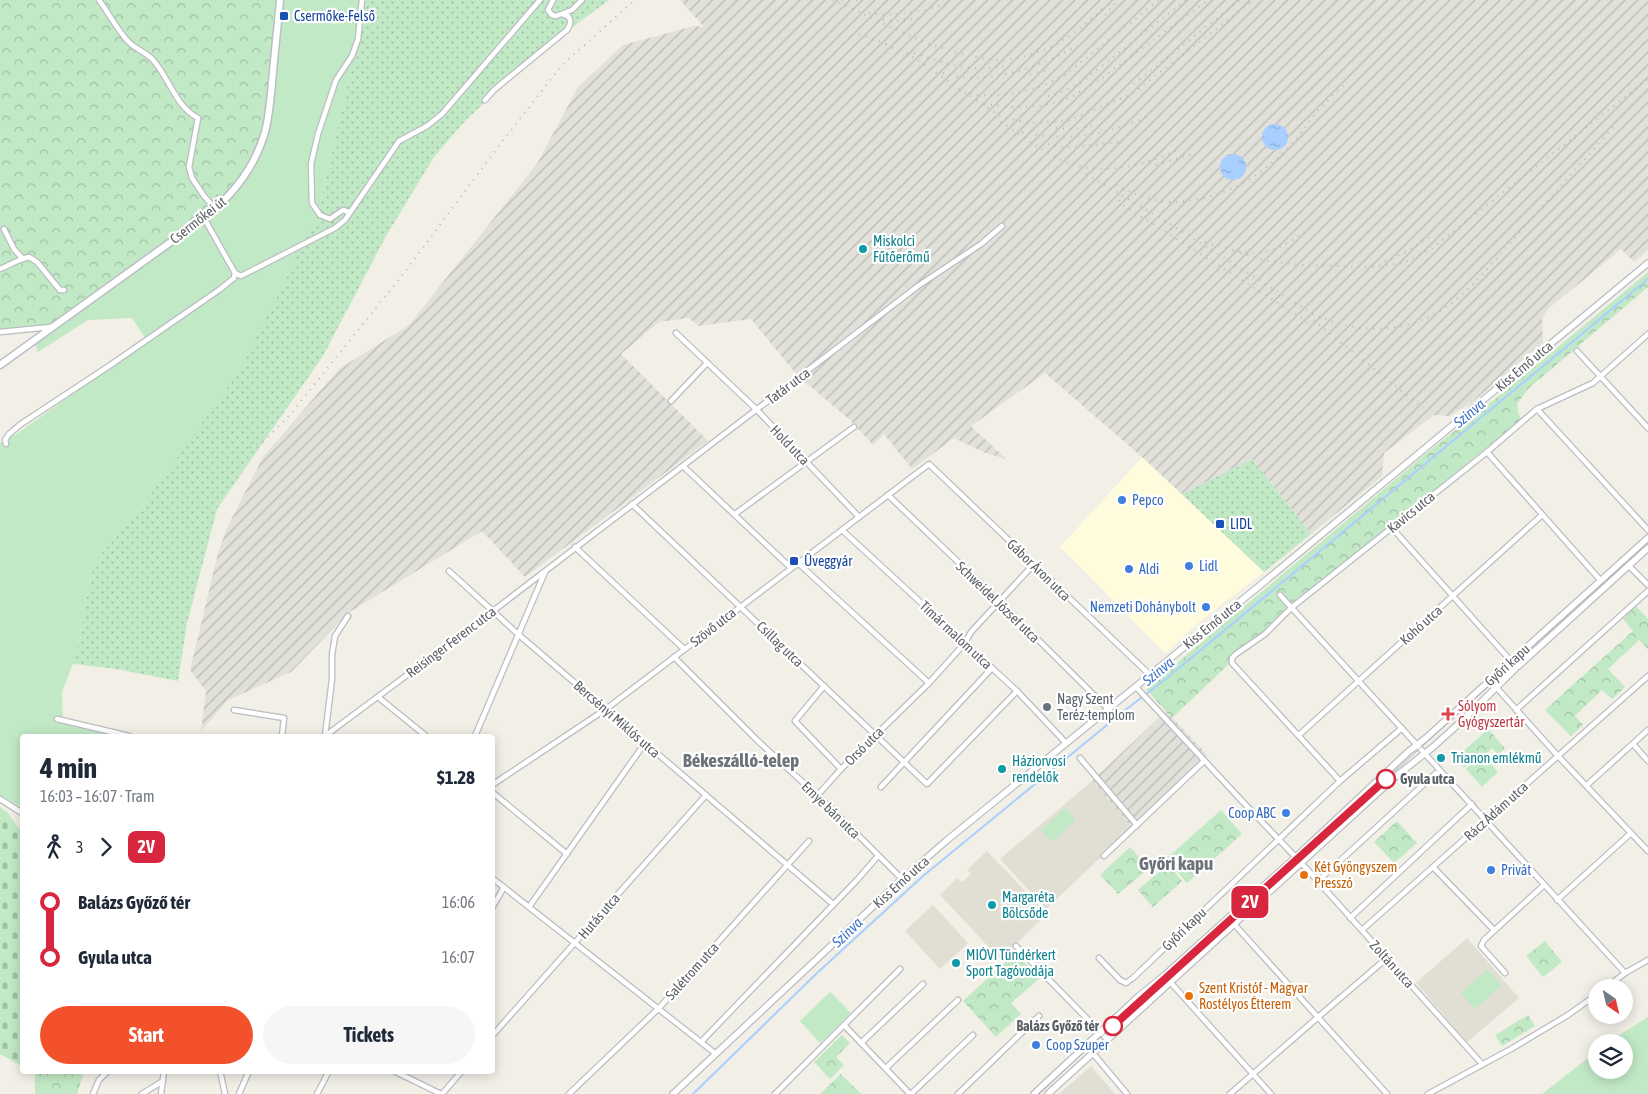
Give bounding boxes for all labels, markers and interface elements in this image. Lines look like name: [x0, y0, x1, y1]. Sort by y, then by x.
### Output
place label: Csermőke-Felső: [294, 8, 375, 24]
marker: Csermőke-Felső: [278, 10, 290, 22]
street label: Csermőkei út: [167, 193, 229, 247]
place label: Miskolci Fűtőerőmű: [873, 233, 930, 265]
marker: Miskolci Fűtőerőmű: [857, 243, 869, 255]
street label: Kiss Ernő utca: [1492, 337, 1556, 395]
street label: Tatár utca: [763, 364, 813, 408]
water label: Szinva: [1449, 395, 1488, 432]
street label: Hold utca: [767, 422, 813, 468]
street label: Kavics utca: [1384, 488, 1438, 536]
place label: Pepco: [1132, 492, 1163, 508]
marker: Pepco: [1116, 494, 1128, 506]
place label: LIDL: [1230, 516, 1253, 532]
marker: LIDL: [1214, 518, 1226, 530]
street label: Gábor Áron utca: [1004, 536, 1074, 604]
place label: Üveggyár: [804, 553, 853, 569]
marker: Üveggyár: [788, 555, 800, 567]
street label: Schweidel József utca: [953, 558, 1043, 646]
place label: Lidl: [1199, 558, 1218, 574]
marker: Lidl: [1183, 560, 1195, 572]
place label: Aldi: [1139, 561, 1159, 577]
marker: Aldi: [1123, 563, 1135, 575]
street label: Kiss Ernő utca: [1180, 596, 1244, 652]
street label: Tímár malom utca: [917, 598, 995, 672]
place label: Nemzeti Dohánybolt: [1090, 599, 1196, 615]
marker: Nemzeti Dohánybolt: [1200, 601, 1212, 613]
street label: Kohó utca: [1397, 602, 1445, 648]
street label: Reisinger Ferenc utca: [403, 603, 499, 681]
street label: Szövő utca: [687, 604, 739, 650]
street label: Csillag utca: [753, 618, 807, 670]
street label: Győri kapu: [1481, 641, 1533, 689]
water label: Szinva: [1138, 653, 1177, 689]
street label: Bercsényi Miklós utca: [570, 677, 664, 761]
place label: Nagy Szent Teréz-templom: [1057, 691, 1135, 723]
place label: Sólyom Gyógyszertár: [1458, 698, 1525, 730]
marker: Nagy Szent Teréz-templom: [1041, 701, 1053, 713]
marker: Sólyom Gyógyszertár: [1442, 708, 1454, 720]
street label: Orsó utca: [841, 723, 887, 769]
district label: Békeszálló-telep: [683, 749, 799, 771]
place label: Trianon emlékmű: [1451, 750, 1542, 766]
text: 4 min: [40, 752, 97, 784]
marker: Trianon emlékmű: [1435, 752, 1447, 764]
place label: Háziorvosi rendelők: [1012, 753, 1066, 785]
marker: Háziorvosi rendelők: [996, 763, 1008, 775]
text: $1.28: [437, 766, 475, 788]
marker: Gyula utca: [1376, 769, 1396, 789]
place label: Gyula utca: [1400, 771, 1455, 787]
street label: Ernye bán utca: [798, 778, 864, 842]
street label: Rácz Ádám utca: [1461, 778, 1531, 844]
text: 16:03 – 16:07 · Tram: [40, 787, 155, 805]
place label: Coop ABC: [1228, 805, 1277, 821]
marker: Coop ABC: [1280, 807, 1292, 819]
icon: walk: [40, 833, 68, 861]
icon: forward: [92, 833, 120, 861]
text: 2V: [138, 836, 155, 857]
text: 3: [76, 838, 84, 856]
district label: Győri kapu: [1139, 852, 1213, 874]
street label: Kiss Ernő utca: [870, 853, 932, 911]
place label: Két Gyöngyszem Presszó: [1314, 859, 1397, 891]
place label: Privát: [1501, 862, 1531, 878]
marker: Privát: [1485, 864, 1497, 876]
marker: Két Gyöngyszem Presszó: [1298, 869, 1310, 881]
line badge: 2V: [1228, 886, 1272, 918]
place label: Margaréta Bölcsőde: [1002, 889, 1055, 921]
street label: Hutás utca: [575, 890, 623, 942]
text: Balázs Győző tér: [78, 891, 190, 913]
text: 2V: [1241, 891, 1259, 912]
text: 16:06: [442, 893, 475, 911]
marker: Margaréta Bölcsőde: [986, 899, 998, 911]
street label: Győri kapu: [1159, 904, 1209, 954]
water label: Szinva: [828, 914, 866, 951]
street label: Zoltán utca: [1367, 937, 1417, 991]
street label: Salétrom utca: [662, 939, 722, 1003]
text: Gyula utca: [78, 946, 152, 968]
place label: MIÓVI Tündérkert Sport Tagóvodája: [966, 947, 1056, 979]
text: 16:07: [442, 948, 475, 966]
marker: MIÓVI Tündérkert Sport Tagóvodája: [950, 957, 962, 969]
north arrow: [1588, 979, 1632, 1024]
map controls: [1588, 979, 1633, 1079]
place label: Szent Kristóf - Magyar Rostélyos Étterem: [1199, 980, 1309, 1012]
marker: Szent Kristóf - Magyar Rostélyos Étterem: [1183, 990, 1195, 1002]
button: Start: [40, 1006, 253, 1064]
button: Tickets: [263, 1006, 475, 1064]
marker: Balázs Győző tér: [1103, 1016, 1123, 1036]
place label: Balázs Győző tér: [1016, 1018, 1100, 1034]
button: layers: [1588, 1034, 1633, 1079]
place label: Coop Szuper: [1046, 1037, 1110, 1053]
marker: Coop Szuper: [1030, 1039, 1042, 1051]

